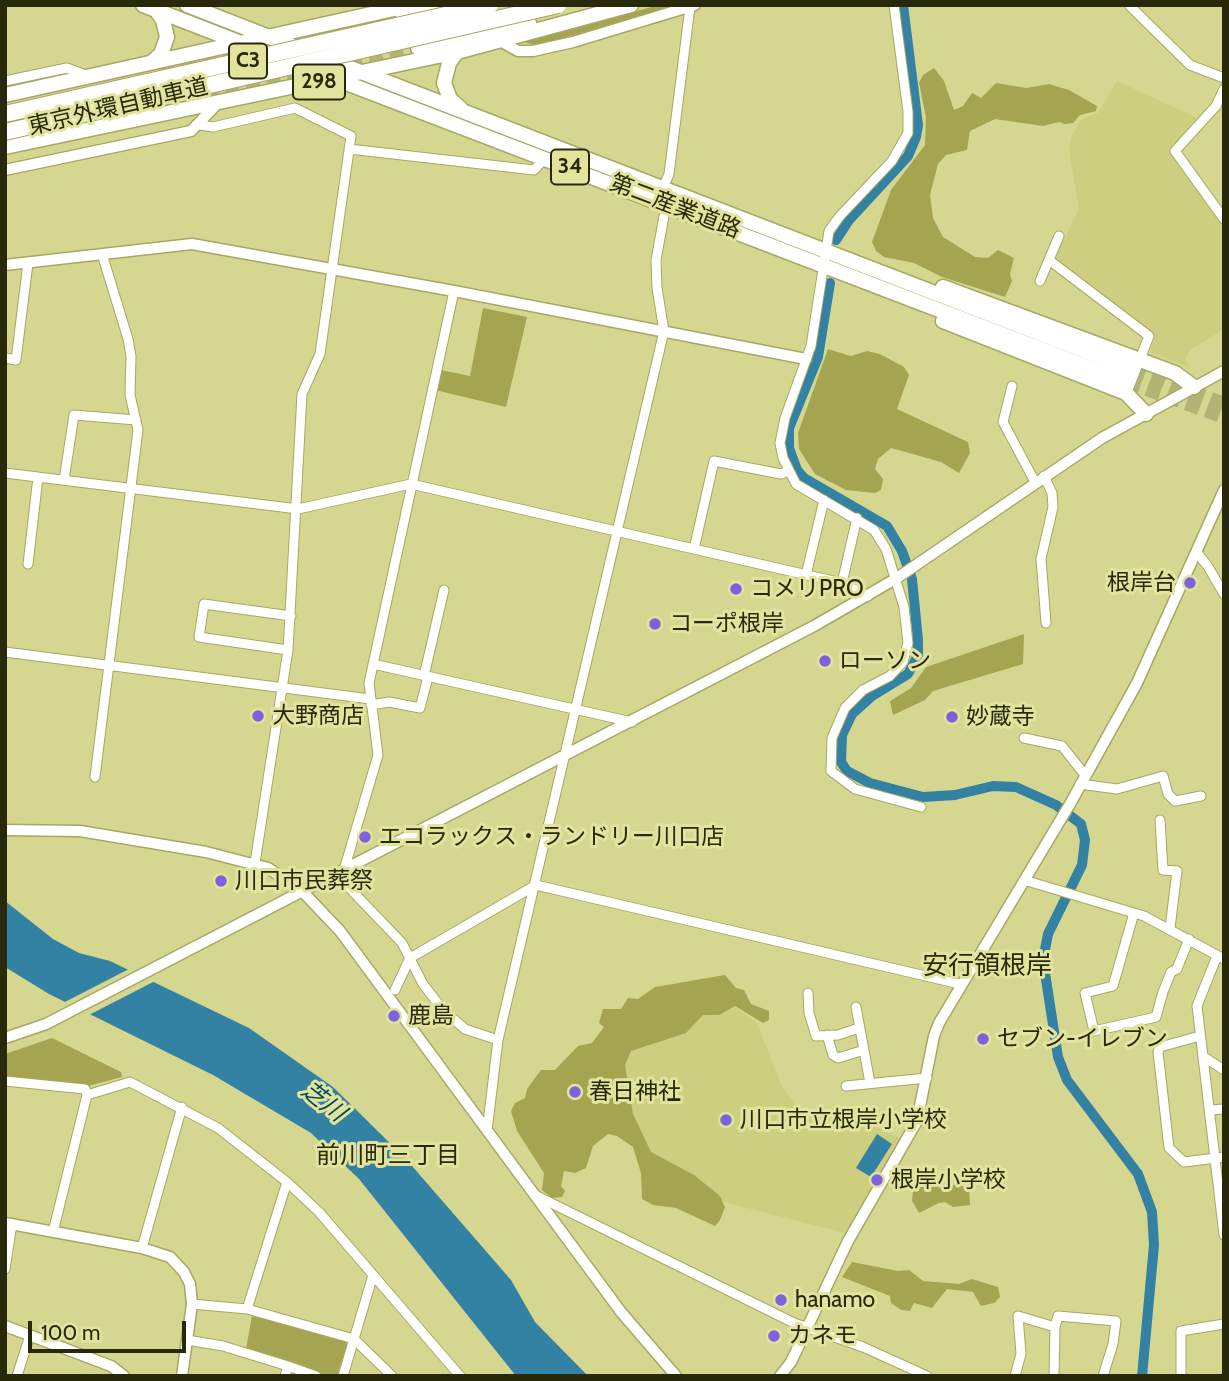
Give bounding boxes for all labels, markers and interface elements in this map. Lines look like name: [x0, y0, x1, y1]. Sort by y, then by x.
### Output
road number: C3: [229, 43, 267, 78]
road number: 298: [293, 64, 345, 100]
street label: 東京外環自動車道: [25, 73, 211, 141]
road number: 34: [551, 150, 589, 184]
street label: 第二産業道路: [606, 169, 744, 245]
place label: 根岸台: [1107, 569, 1176, 597]
place label: コメリPRO: [750, 575, 864, 603]
marker: 根岸台: [1182, 575, 1198, 591]
marker: コメリPRO: [728, 581, 744, 597]
place label: コーポ根岸: [669, 610, 784, 638]
marker: コーポ根岸: [647, 616, 663, 632]
place label: ローソン: [839, 647, 931, 675]
marker: ローソン: [817, 653, 833, 669]
place label: 大野商店: [272, 702, 364, 730]
place label: 妙蔵寺: [966, 703, 1035, 731]
marker: 大野商店: [250, 708, 266, 724]
marker: 妙蔵寺: [944, 709, 960, 725]
place label: エコラックス・ランドリー川口店: [379, 823, 724, 851]
marker: エコラックス・ランドリー川口店: [357, 829, 373, 845]
place label: 川口市民葬祭: [235, 867, 373, 895]
marker: 川口市民葬祭: [213, 873, 229, 889]
district label: 安行領根岸: [922, 950, 1052, 982]
place label: 鹿島: [408, 1002, 454, 1030]
marker: 鹿島: [386, 1008, 402, 1024]
place label: セブン-イレブン: [997, 1025, 1168, 1053]
marker: セブン-イレブン: [975, 1031, 991, 1047]
water label: 芝川: [295, 1076, 351, 1128]
place label: 春日神社: [589, 1078, 681, 1106]
marker: 春日神社: [567, 1084, 583, 1100]
place label: 川口市立根岸小学校: [740, 1106, 947, 1134]
marker: 川口市立根岸小学校: [718, 1112, 734, 1128]
district label: 前川町三丁目: [316, 1142, 460, 1170]
place label: 根岸小学校: [891, 1166, 1006, 1194]
marker: 根岸小学校: [869, 1172, 885, 1188]
place label: hanamo: [795, 1286, 875, 1314]
marker: hanamo: [773, 1292, 789, 1308]
scale bar: [32, 1308, 189, 1352]
text: 100 m: [41, 1320, 100, 1345]
place label: カネモ: [788, 1322, 857, 1350]
marker: カネモ: [766, 1328, 782, 1344]

